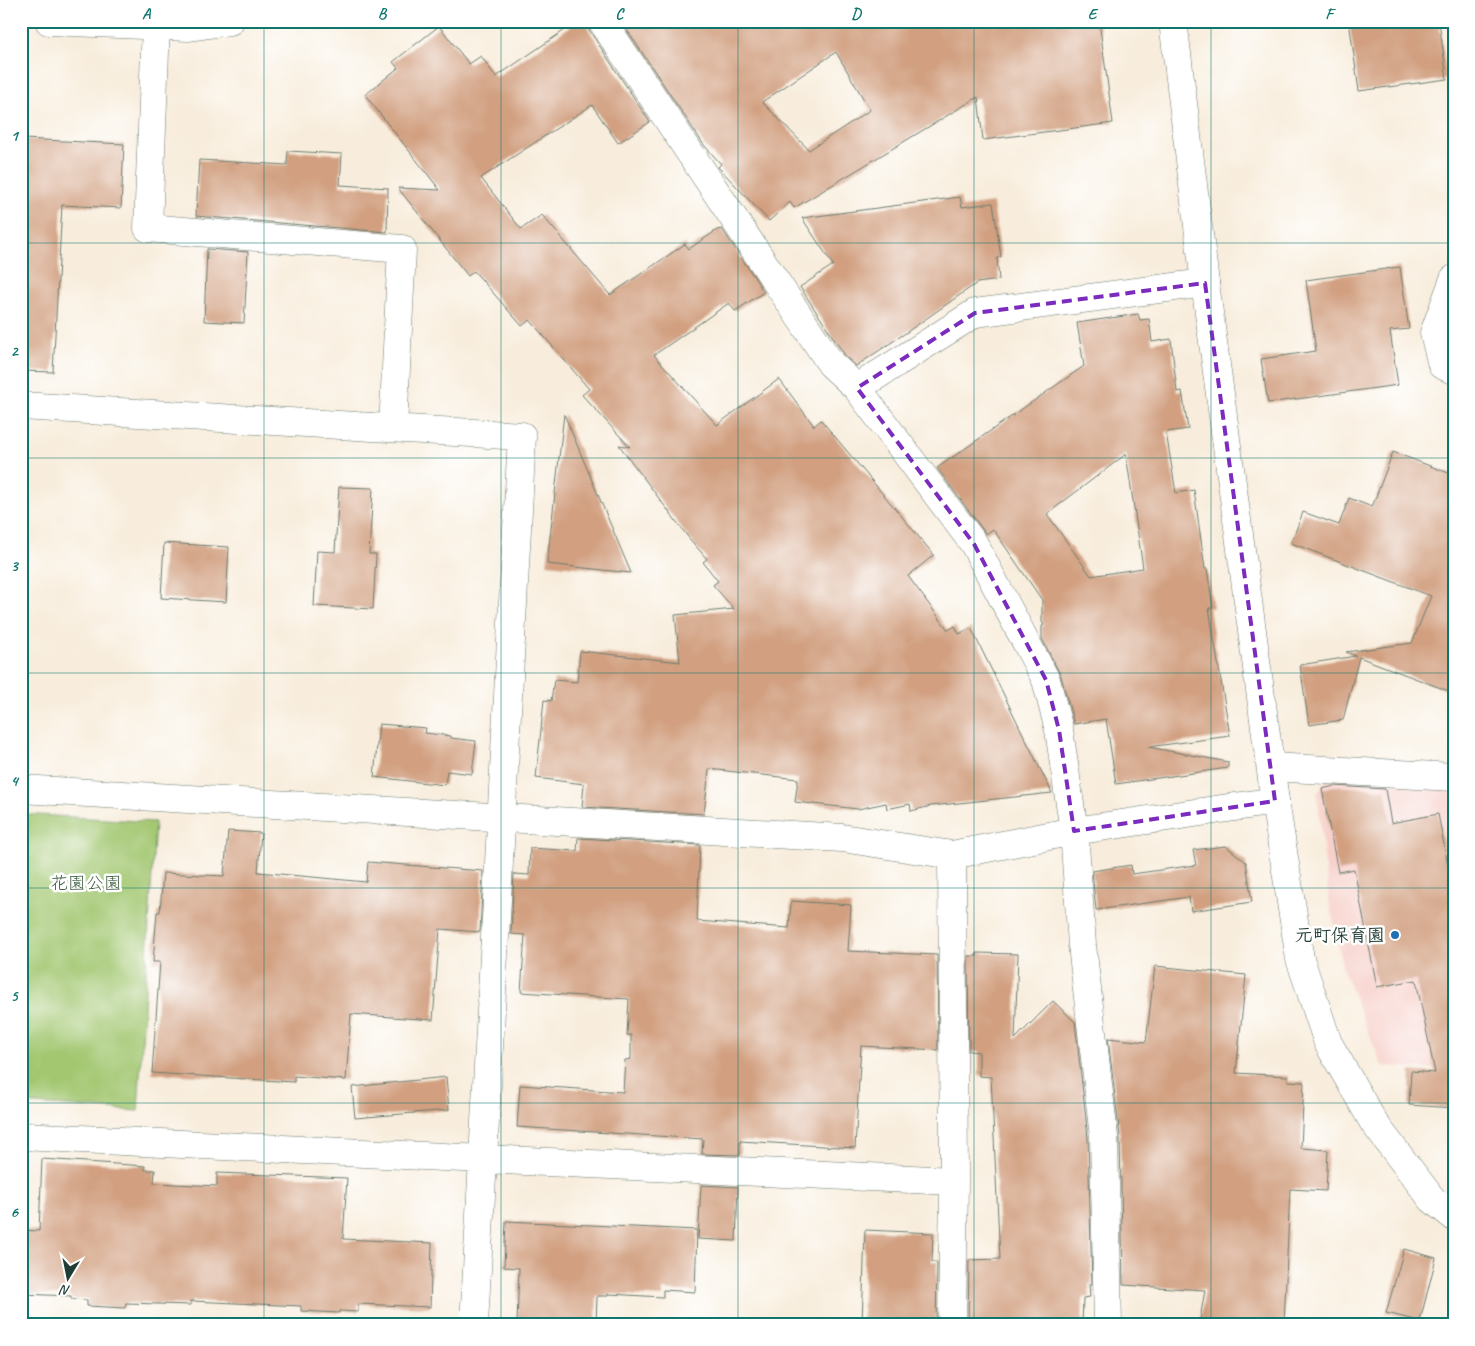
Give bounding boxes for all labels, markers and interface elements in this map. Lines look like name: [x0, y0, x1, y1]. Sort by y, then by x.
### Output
text: A: [142, 4, 152, 24]
text: B: [378, 4, 388, 24]
text: C: [615, 4, 625, 24]
text: D: [851, 4, 862, 24]
text: E: [1088, 4, 1099, 24]
text: F: [1325, 4, 1336, 24]
text: 1: [10, 126, 19, 146]
text: 2: [10, 341, 19, 361]
text: 3: [10, 556, 19, 576]
text: 4: [10, 771, 19, 791]
park label: 花園公園: [50, 872, 122, 894]
place label: 元町保育園: [1295, 924, 1385, 946]
marker: 元町保育園: [1389, 929, 1401, 941]
text: 5: [11, 986, 20, 1006]
text: 6: [10, 1202, 19, 1222]
north arrow: [42, 1254, 92, 1304]
text: N: [58, 1281, 72, 1299]

